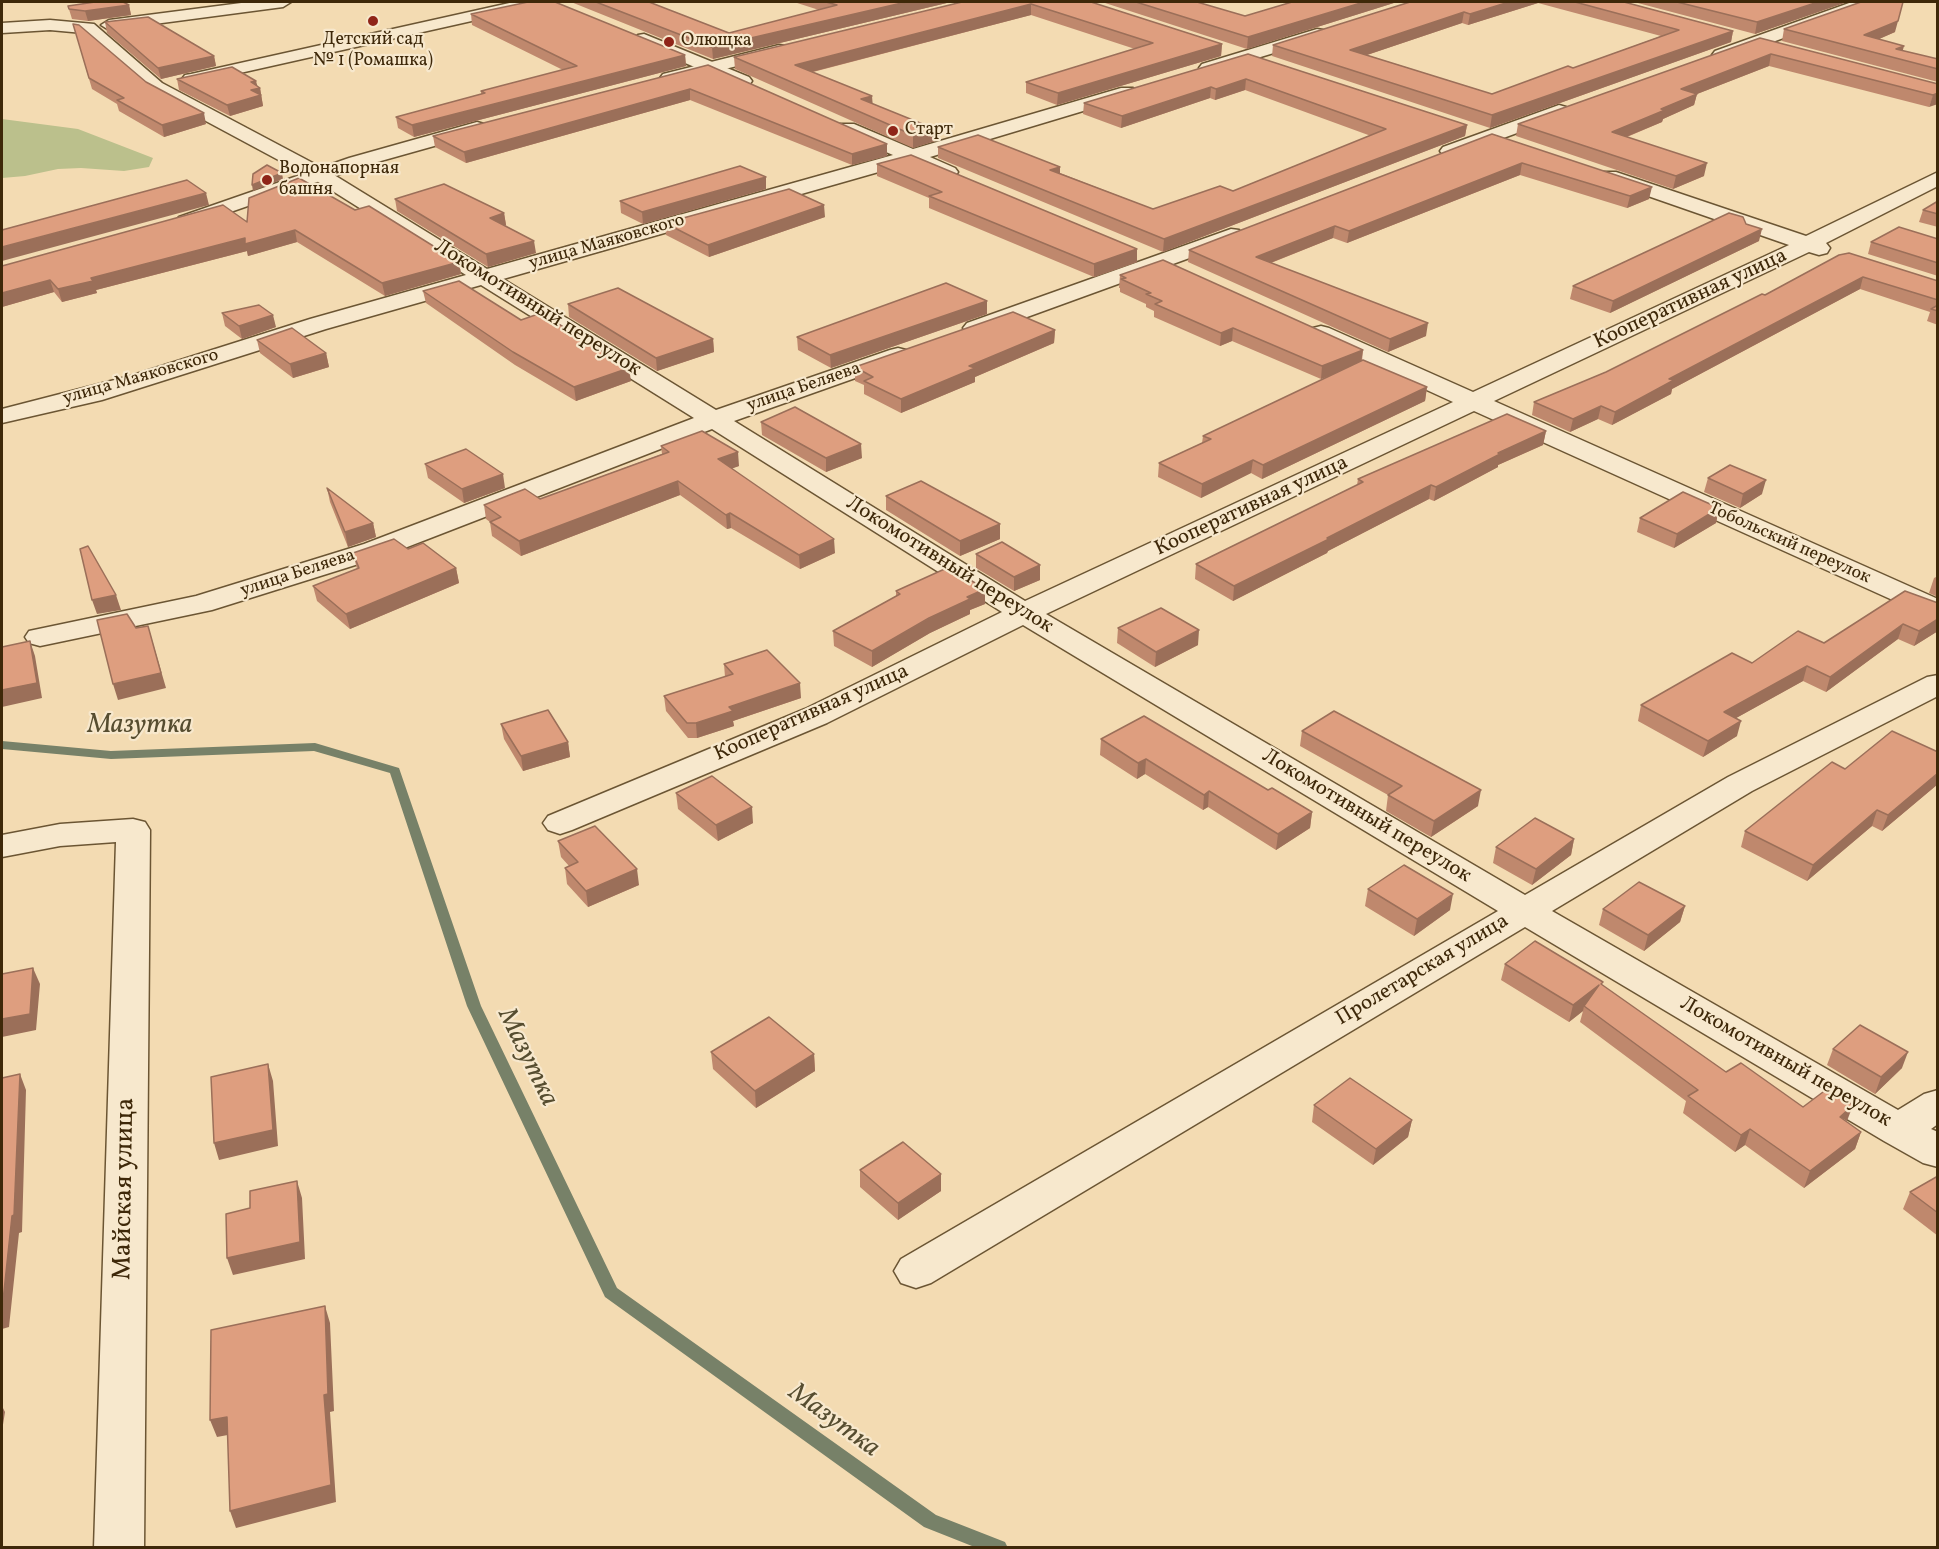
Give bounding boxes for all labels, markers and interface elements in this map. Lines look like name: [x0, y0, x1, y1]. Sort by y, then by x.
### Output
marker: Детский сад № 1 (Ромашка): [366, 14, 380, 28]
place label: Детский сад № 1 (Ромашка): [313, 30, 433, 72]
place label: Олющка: [681, 31, 752, 53]
marker: Олющка: [662, 35, 676, 49]
place label: Старт: [905, 120, 953, 142]
marker: Старт: [886, 124, 900, 138]
place label: Водонапорная башня: [279, 159, 399, 201]
marker: Водонапорная башня: [260, 173, 274, 187]
street label: улица Маяковского: [527, 210, 687, 276]
street label: Локомотивный переулок: [429, 235, 645, 383]
street label: Кооперативная улица: [1590, 244, 1792, 356]
street label: улица Маяковского: [61, 345, 221, 411]
street label: улица Беляева: [744, 358, 864, 418]
street label: Кооперативная улица: [1151, 451, 1353, 563]
street label: Локомотивный переулок: [841, 492, 1057, 640]
street label: Тобольский переулок: [1704, 498, 1874, 590]
street label: улица Беляева: [238, 545, 358, 603]
street label: Кооперативная улица: [711, 660, 913, 768]
water label: Мазутка: [87, 711, 193, 743]
street label: Локомотивный переулок: [1257, 744, 1475, 890]
street label: Пролетарская улица: [1332, 909, 1514, 1033]
street label: Локомотивный переулок: [1675, 992, 1895, 1134]
water label: Мазутка: [488, 1004, 564, 1112]
street label: Майская улица: [109, 1097, 143, 1281]
water label: Мазутка: [781, 1378, 885, 1466]

